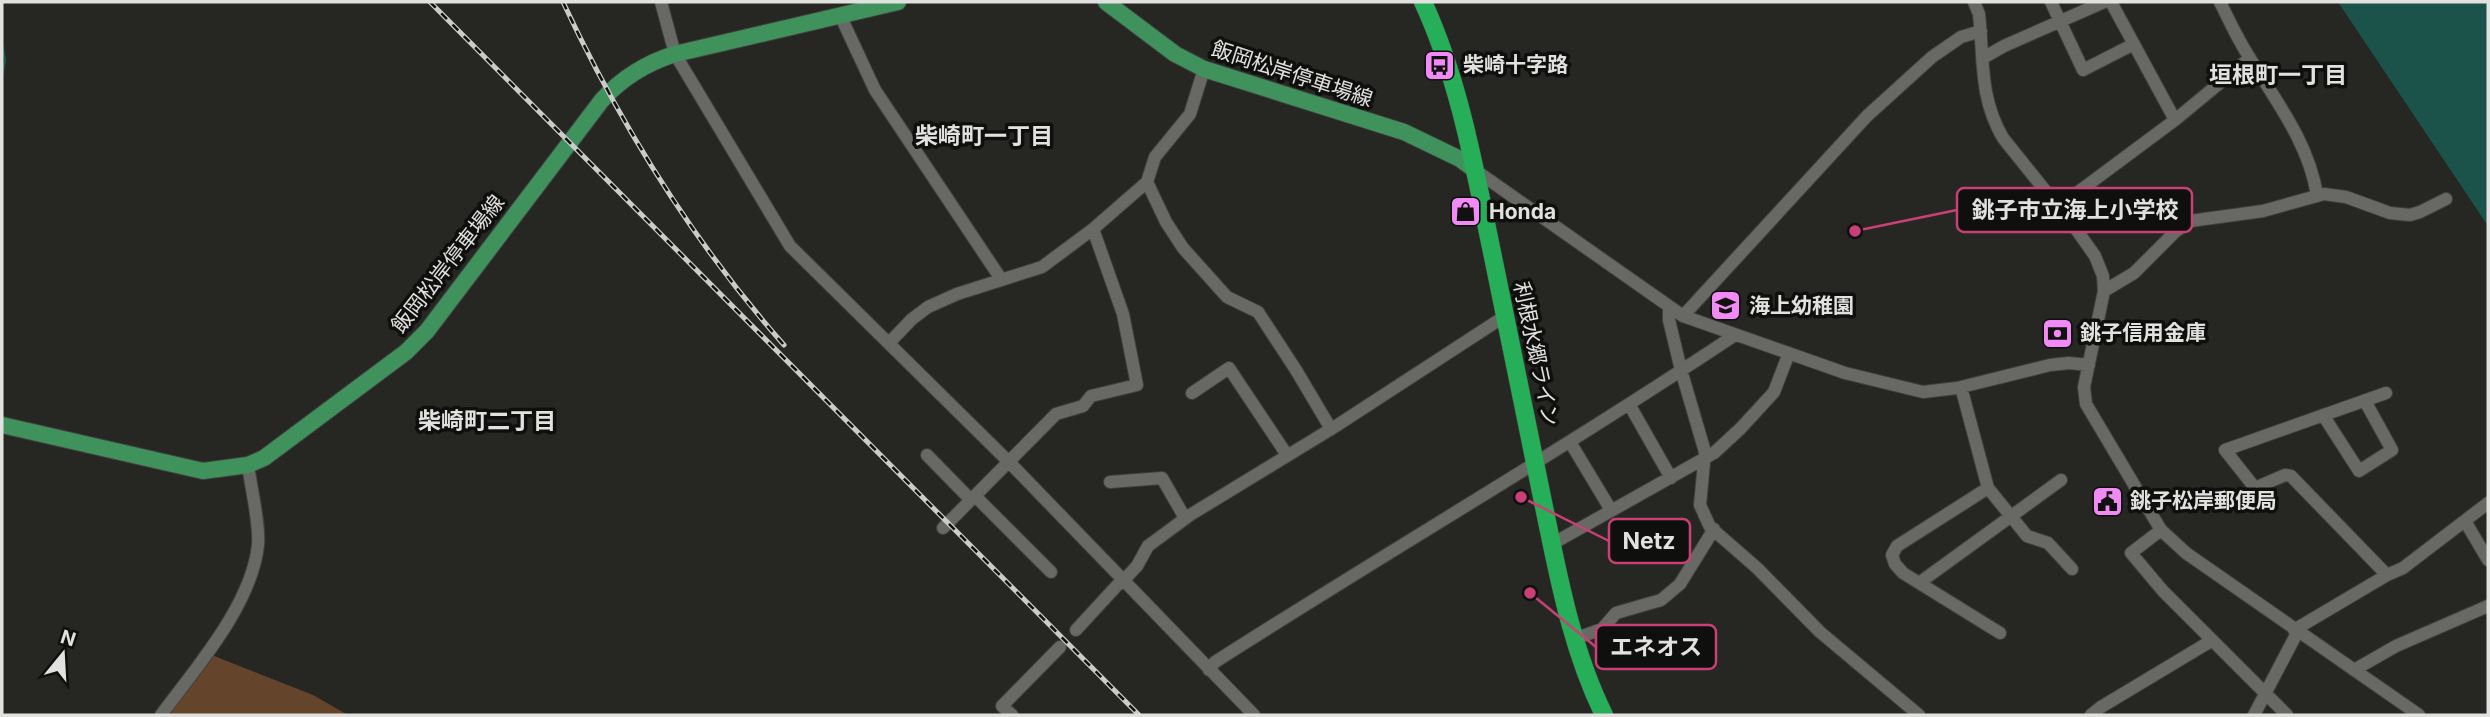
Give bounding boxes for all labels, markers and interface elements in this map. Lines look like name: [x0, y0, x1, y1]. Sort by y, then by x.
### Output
street label: 飯岡松岸停車場線: [1208, 36, 1376, 111]
bus stop icon: 柴崎十字路: [1423, 48, 1457, 82]
place label: 柴崎十字路: [1463, 52, 1568, 77]
district label: 垣根町一丁目: [2209, 61, 2347, 89]
district label: 柴崎町一丁目: [915, 122, 1053, 150]
callout: 銚子市立海上小学校: [1957, 188, 2192, 232]
street label: 飯岡松岸停車場線: [386, 190, 509, 338]
shop icon: Honda: [1449, 195, 1483, 229]
text: 銚子市立海上小学校: [1972, 196, 2179, 224]
place label: Honda: [1489, 199, 1556, 224]
street label: 利根水郷ライン: [1509, 279, 1564, 428]
school or university icon: 海上幼稚園: [1709, 289, 1743, 323]
place label: 海上幼稚園: [1749, 293, 1854, 318]
bank icon: 銚子信用金庫: [2040, 316, 2074, 350]
place label: 銚子信用金庫: [2080, 320, 2206, 345]
district label: 柴崎町二丁目: [418, 407, 556, 435]
public building icon: 銚子松岸郵便局: [2090, 484, 2124, 518]
place label: 銚子松岸郵便局: [2130, 488, 2277, 513]
callout: Netz: [1609, 519, 1690, 563]
text: Netz: [1623, 527, 1675, 555]
north arrow: [28, 619, 98, 689]
text: N: [58, 625, 79, 651]
callout: エネオス: [1596, 625, 1716, 669]
text: エネオス: [1610, 633, 1702, 661]

